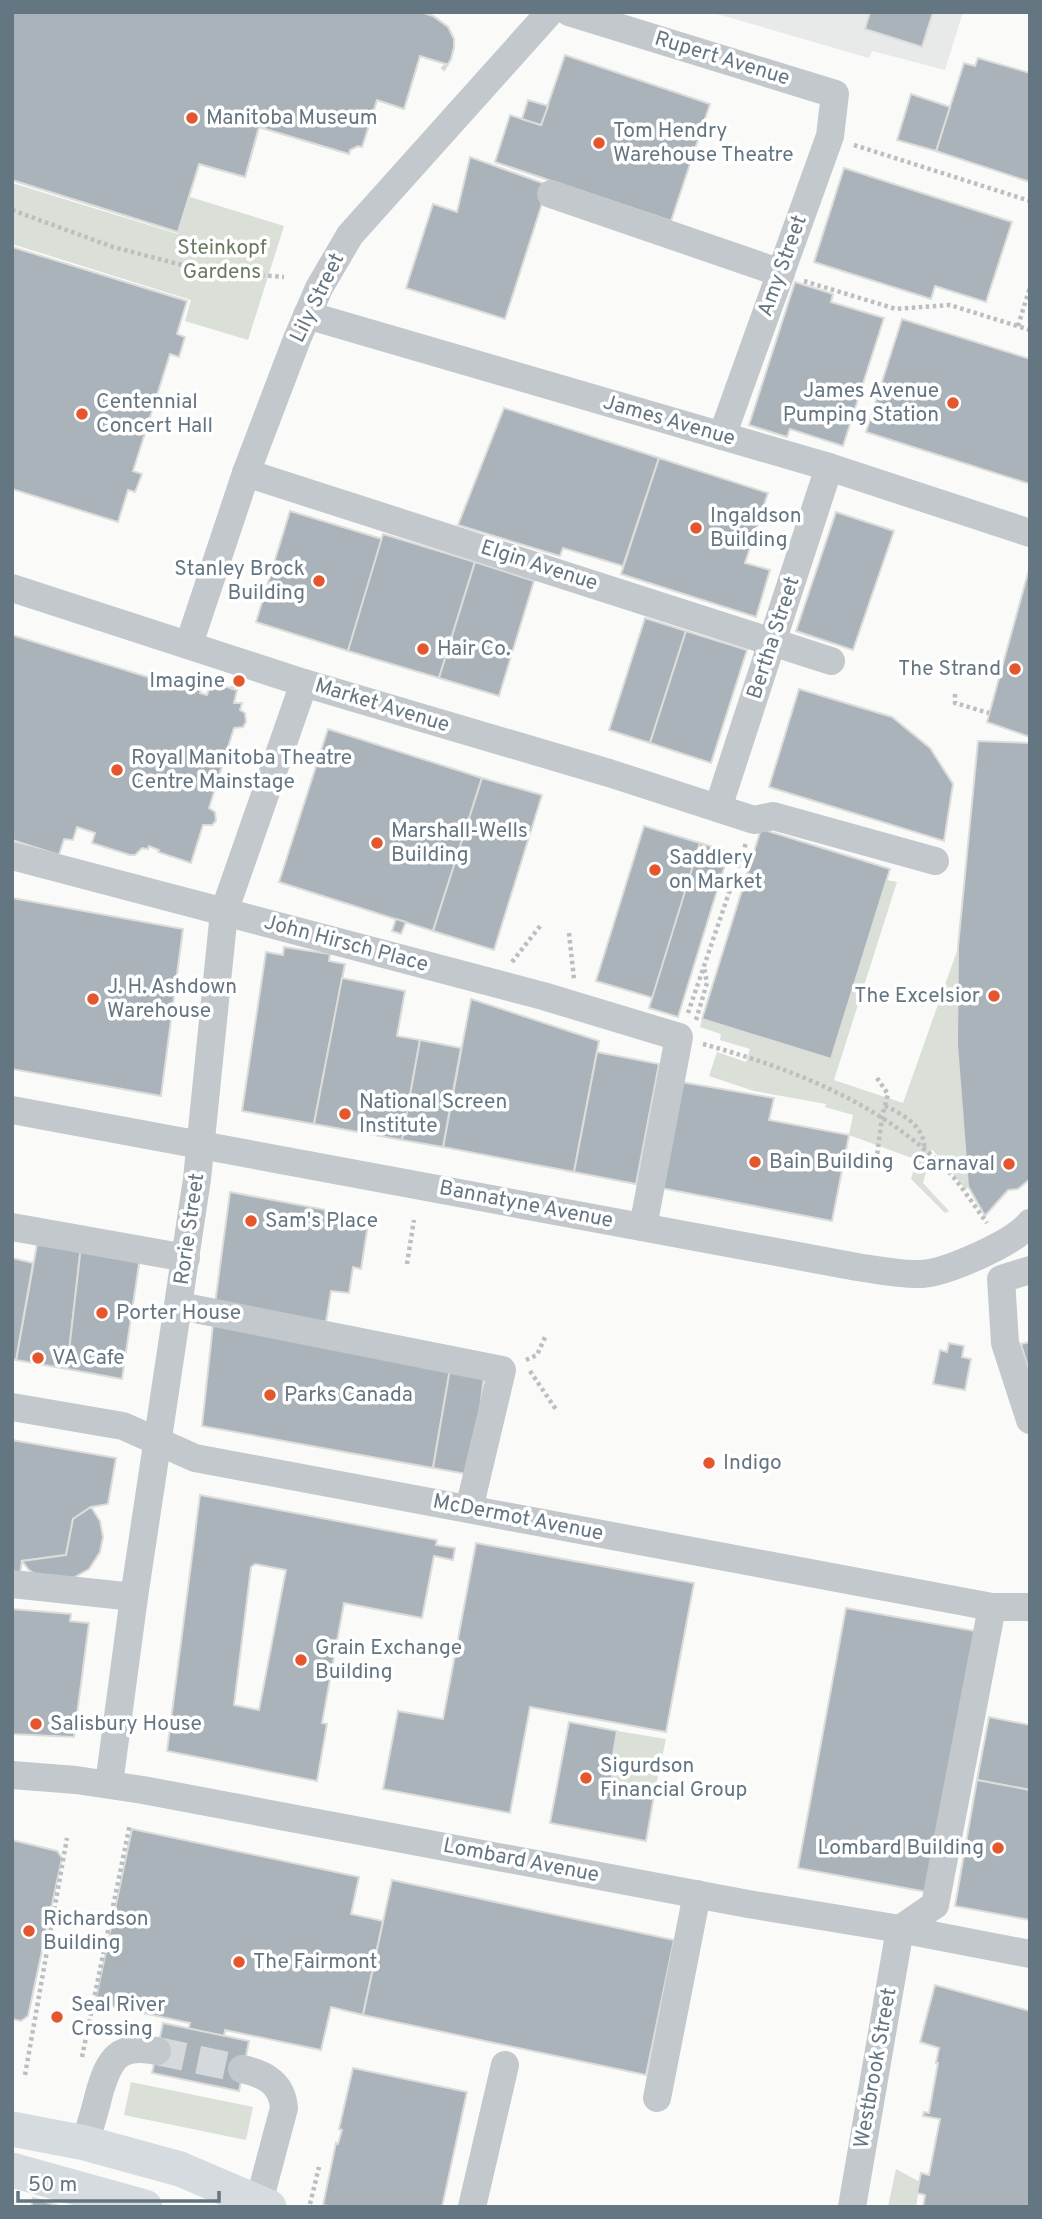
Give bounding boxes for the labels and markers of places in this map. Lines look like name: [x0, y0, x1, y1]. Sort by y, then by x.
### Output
place label: Manitoba Museum: [206, 105, 378, 132]
marker: Manitoba Museum: [184, 110, 200, 126]
place label: Tom Hendry Warehouse Theatre: [613, 118, 793, 169]
marker: Tom Hendry Warehouse Theatre: [591, 135, 607, 151]
place label: James Avenue Pumping Station: [783, 378, 939, 429]
place label: Centennial Concert Hall: [96, 389, 213, 440]
marker: James Avenue Pumping Station: [945, 395, 961, 411]
marker: Centennial Concert Hall: [74, 406, 90, 422]
place label: Ingaldson Building: [710, 503, 801, 554]
marker: Ingaldson Building: [688, 520, 704, 536]
place label: Stanley Brock Building: [174, 556, 305, 607]
marker: Stanley Brock Building: [311, 573, 327, 589]
place label: Hair Co.: [437, 636, 511, 663]
marker: Hair Co.: [415, 641, 431, 657]
place label: The Strand: [898, 656, 1001, 683]
marker: The Strand: [1007, 661, 1023, 677]
place label: Imagine: [149, 668, 225, 695]
marker: Imagine: [231, 673, 247, 689]
place label: Royal Manitoba Theatre Centre Mainstage: [131, 745, 352, 796]
marker: Royal Manitoba Theatre Centre Mainstage: [109, 762, 125, 778]
place label: Marshall-Wells Building: [391, 818, 528, 869]
marker: Marshall-Wells Building: [369, 835, 385, 851]
place label: Saddlery on Market: [669, 845, 763, 896]
marker: Saddlery on Market: [647, 862, 663, 878]
place label: J. H. Ashdown Warehouse: [107, 974, 237, 1025]
place label: The Excelsior: [854, 983, 980, 1010]
marker: The Excelsior: [986, 988, 1002, 1004]
marker: J. H. Ashdown Warehouse: [85, 991, 101, 1007]
place label: National Screen Institute: [359, 1089, 507, 1140]
marker: National Screen Institute: [337, 1106, 353, 1122]
place label: Bain Building: [769, 1149, 894, 1176]
place label: Carnaval: [912, 1151, 995, 1178]
marker: Bain Building: [747, 1154, 763, 1170]
marker: Carnaval: [1001, 1156, 1017, 1172]
place label: Sam's Place: [265, 1208, 378, 1235]
marker: Sam's Place: [243, 1213, 259, 1229]
place label: Porter House: [116, 1300, 241, 1327]
marker: Porter House: [94, 1305, 110, 1321]
place label: VA Cafe: [52, 1345, 125, 1372]
marker: VA Cafe: [30, 1350, 46, 1366]
place label: Parks Canada: [284, 1382, 413, 1409]
marker: Parks Canada: [262, 1387, 278, 1403]
place label: Indigo: [723, 1450, 782, 1477]
marker: Indigo: [701, 1455, 717, 1471]
place label: Grain Exchange Building: [315, 1635, 462, 1686]
marker: Grain Exchange Building: [293, 1652, 309, 1668]
place label: Salisbury House: [50, 1711, 202, 1738]
marker: Salisbury House: [28, 1716, 44, 1732]
place label: Sigurdson Financial Group: [600, 1753, 747, 1804]
marker: Sigurdson Financial Group: [578, 1770, 594, 1786]
place label: Lombard Building: [818, 1835, 984, 1862]
marker: Lombard Building: [990, 1840, 1006, 1856]
place label: Richardson Building: [43, 1906, 149, 1957]
marker: Richardson Building: [21, 1923, 37, 1939]
place label: The Fairmont: [253, 1949, 377, 1976]
marker: The Fairmont: [231, 1954, 247, 1970]
place label: Seal River Crossing: [71, 1992, 166, 2043]
marker: Seal River Crossing: [49, 2009, 65, 2025]

